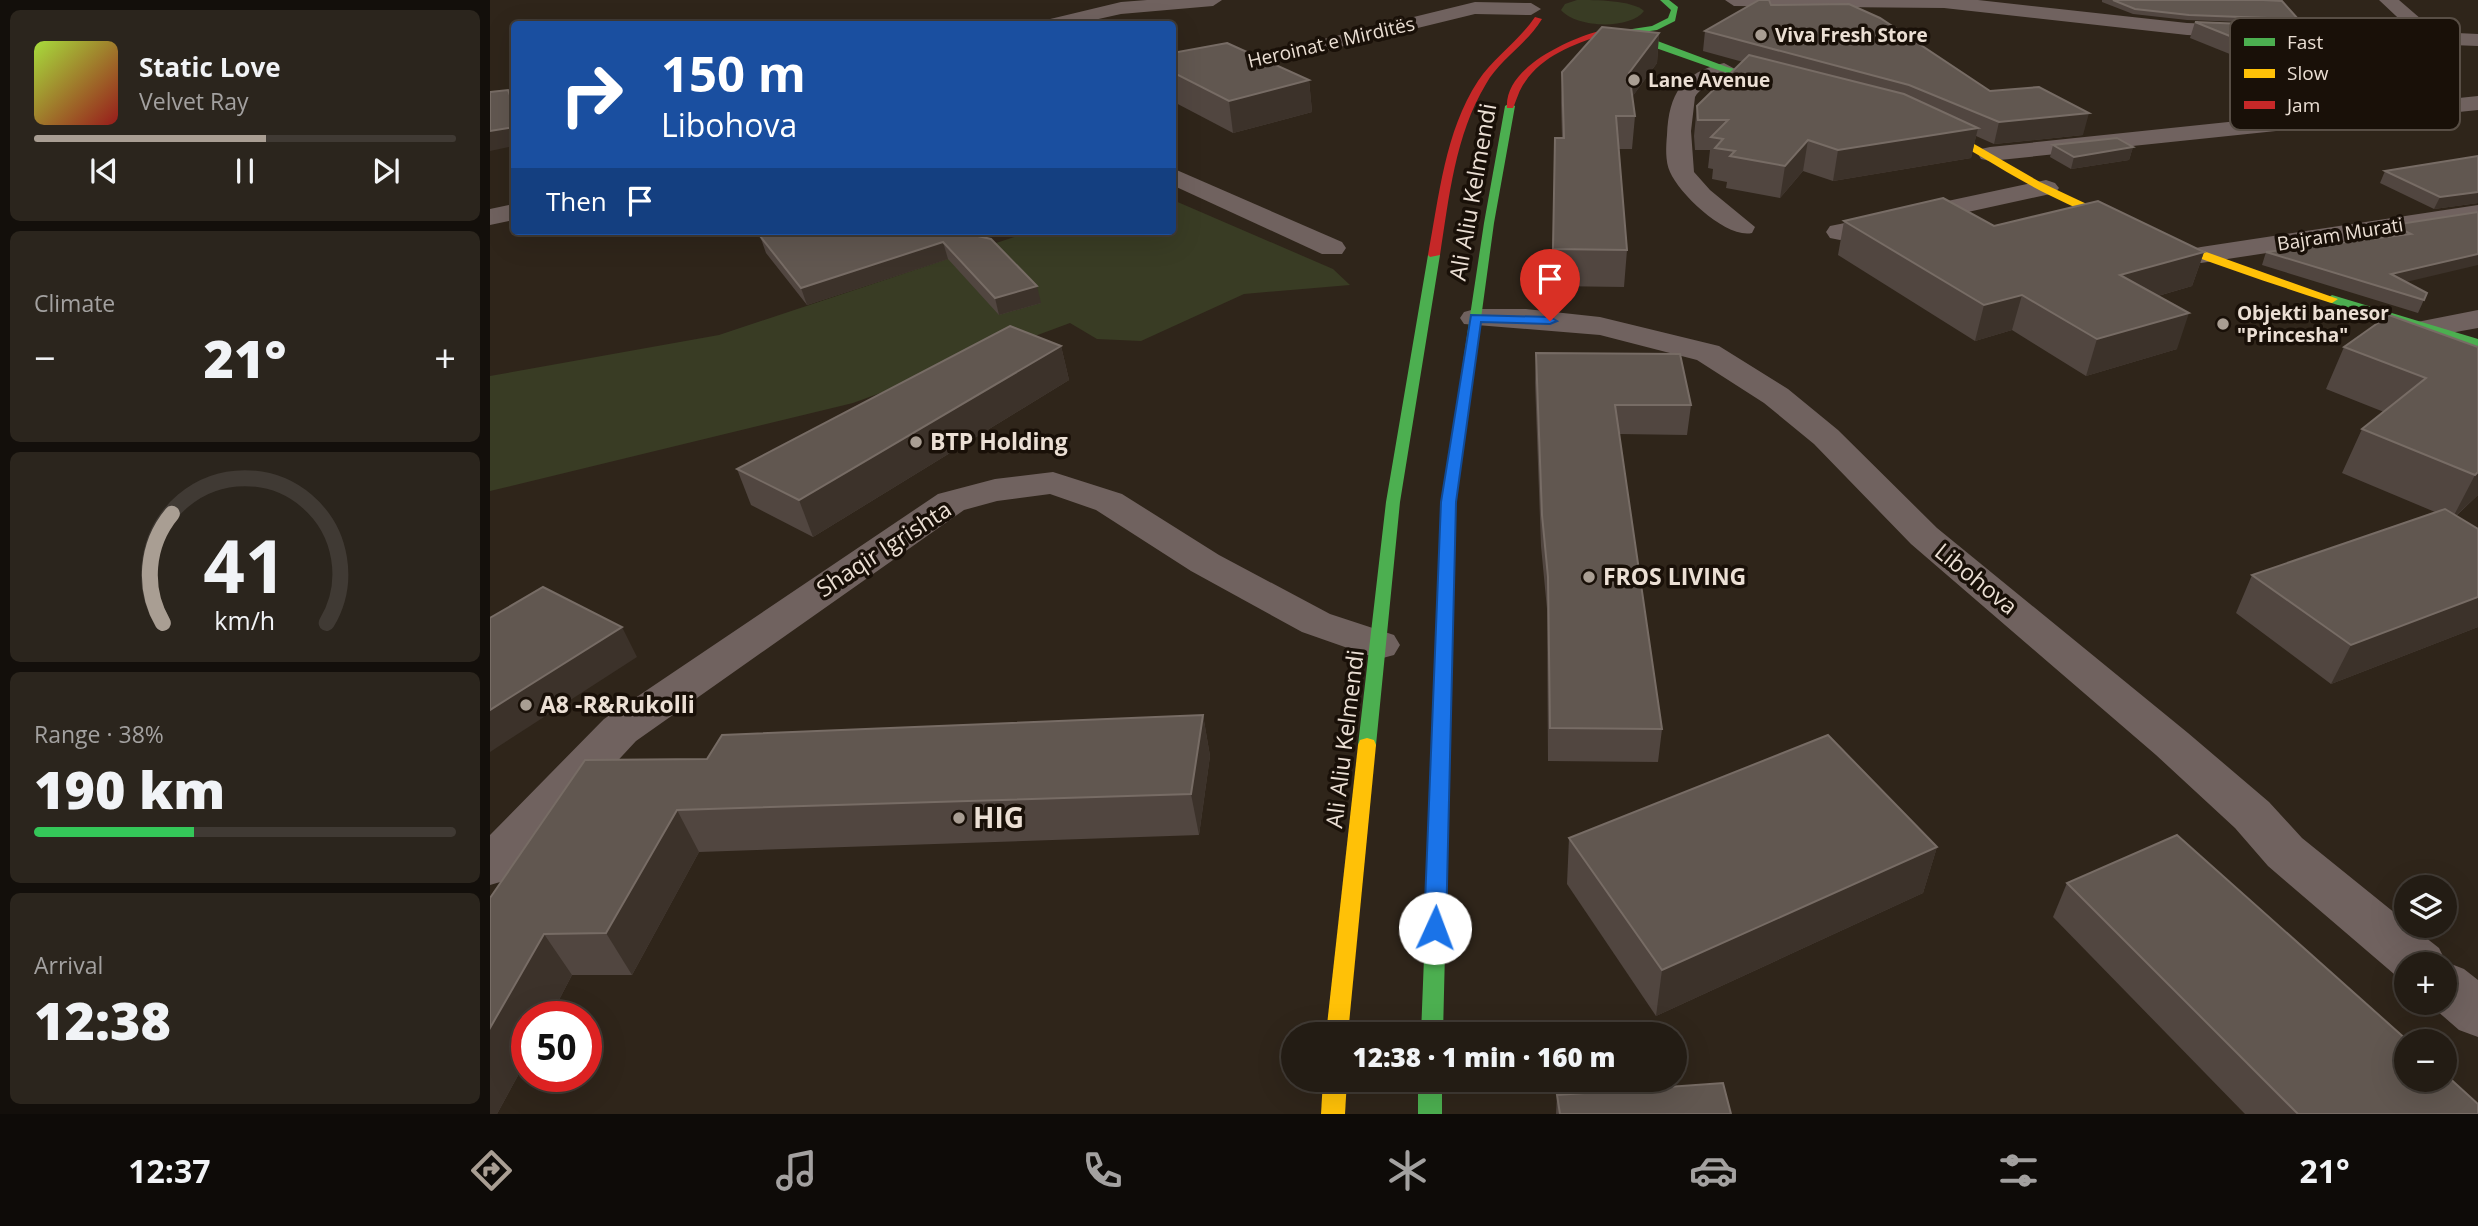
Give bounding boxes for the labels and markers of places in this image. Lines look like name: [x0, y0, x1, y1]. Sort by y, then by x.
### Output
place label: Viva Fresh Store: [1775, 22, 1928, 48]
marker: Viva Fresh Store: [1753, 27, 1769, 43]
place label: Lane Avenue: [1648, 67, 1770, 93]
marker: Lane Avenue: [1626, 72, 1642, 88]
pin: [1520, 249, 1580, 321]
place label: Objekti banesor "Princesha": [2237, 300, 2389, 348]
marker: Objekti banesor "Princesha": [2215, 316, 2231, 332]
place label: BTP Holding: [930, 425, 1068, 457]
marker: BTP Holding: [908, 434, 924, 450]
place label: FROS LIVING: [1603, 560, 1746, 592]
marker: FROS LIVING: [1581, 569, 1597, 585]
place label: A8 -R&Rukolli: [540, 688, 695, 720]
marker: A8 -R&Rukolli: [518, 697, 534, 713]
place label: HIG: [973, 798, 1024, 836]
marker: HIG: [951, 810, 967, 826]

